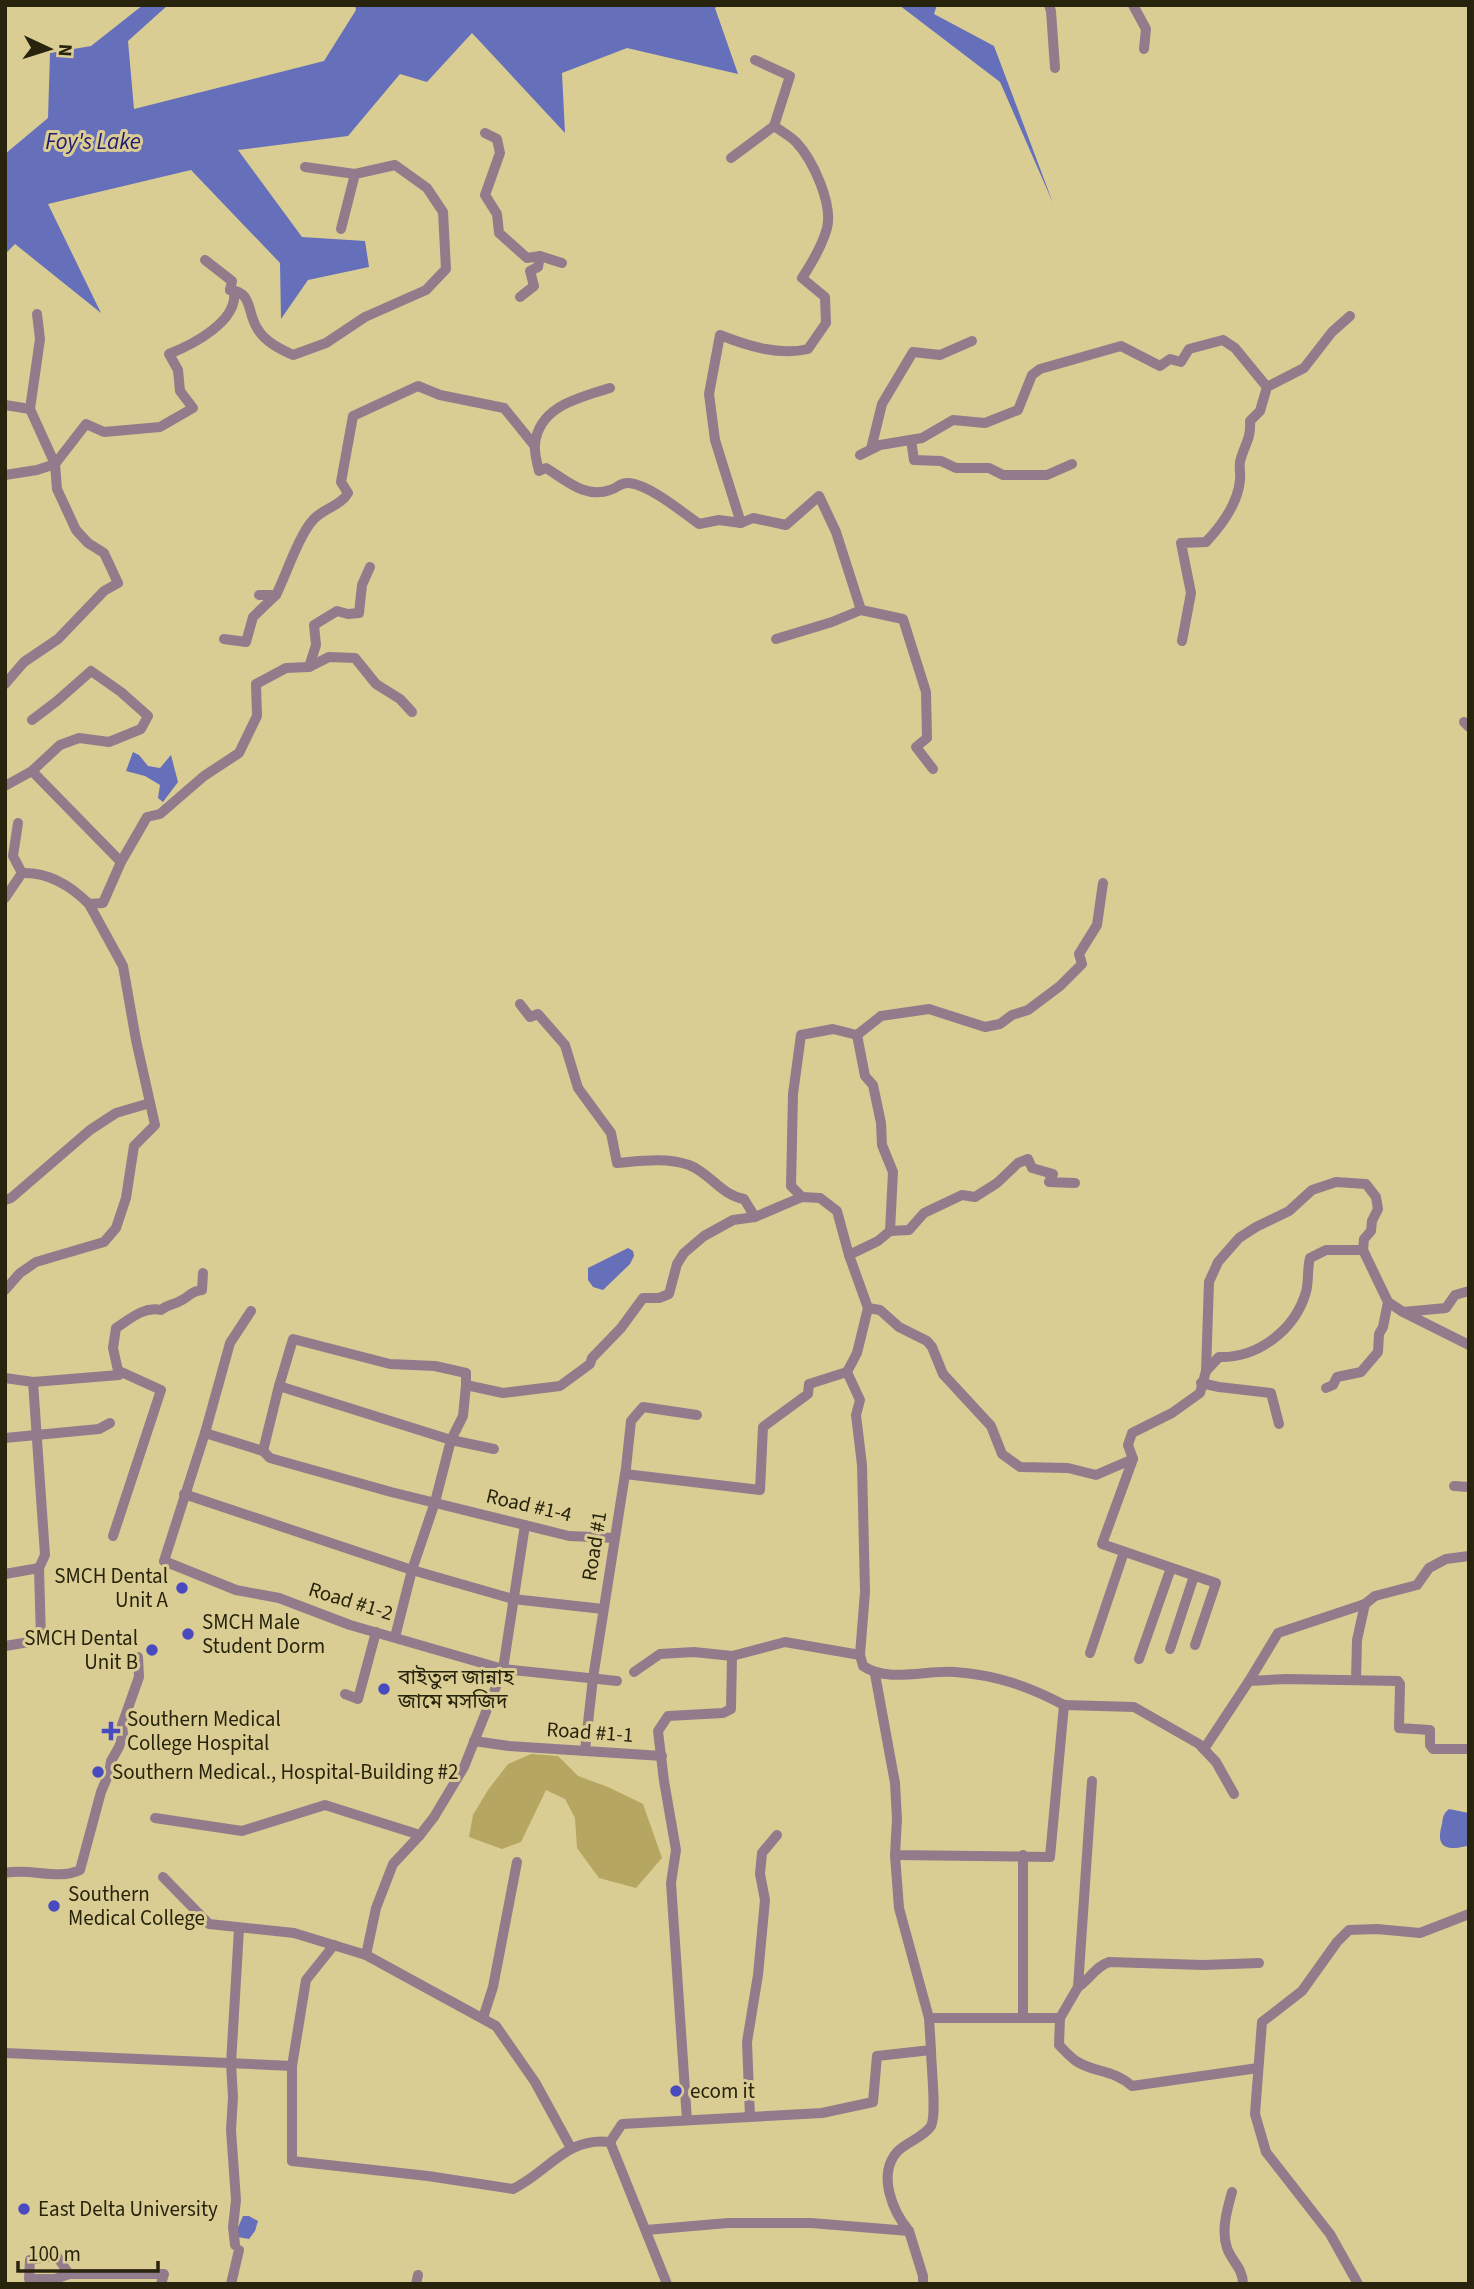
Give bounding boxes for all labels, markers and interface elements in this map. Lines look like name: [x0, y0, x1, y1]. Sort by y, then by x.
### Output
north arrow: [14, 14, 84, 84]
text: N: [51, 43, 78, 57]
water label: Foy's Lake: [45, 125, 141, 158]
street label: Road #1-4: [483, 1481, 575, 1529]
street label: Road #1: [574, 1509, 614, 1583]
place label: SMCH Dental Unit A: [54, 1561, 169, 1615]
street label: Road #1-2: [305, 1574, 397, 1628]
marker: SMCH Dental Unit A: [174, 1580, 190, 1596]
place label: SMCH Male Student Dorm: [202, 1607, 325, 1661]
place label: SMCH Dental Unit B: [24, 1623, 138, 1677]
marker: SMCH Male Student Dorm: [180, 1626, 196, 1642]
marker: SMCH Dental Unit B: [144, 1642, 160, 1658]
place label: বাইতুল জান্নাহ জামে মসজিদ: [397, 1662, 515, 1716]
marker: বাইতুল জান্নাহ জামে মসজিদ: [376, 1681, 392, 1697]
place label: Southern Medical College Hospital: [127, 1704, 281, 1758]
street label: Road #1-1: [545, 1714, 635, 1750]
marker: Southern Medical College Hospital: [101, 1721, 121, 1741]
place label: Southern Medical., Hospital-Building #2: [112, 1757, 458, 1787]
marker: Southern Medical., Hospital-Building #2: [90, 1764, 106, 1780]
place label: Southern Medical College: [68, 1879, 205, 1933]
marker: Southern Medical College: [46, 1898, 62, 1914]
place label: ecom it: [690, 2076, 755, 2106]
marker: ecom it: [668, 2083, 684, 2099]
place label: East Delta University: [38, 2194, 218, 2224]
marker: East Delta University: [16, 2201, 32, 2217]
scale bar: [18, 2230, 158, 2274]
text: 100 m: [28, 2239, 81, 2269]

